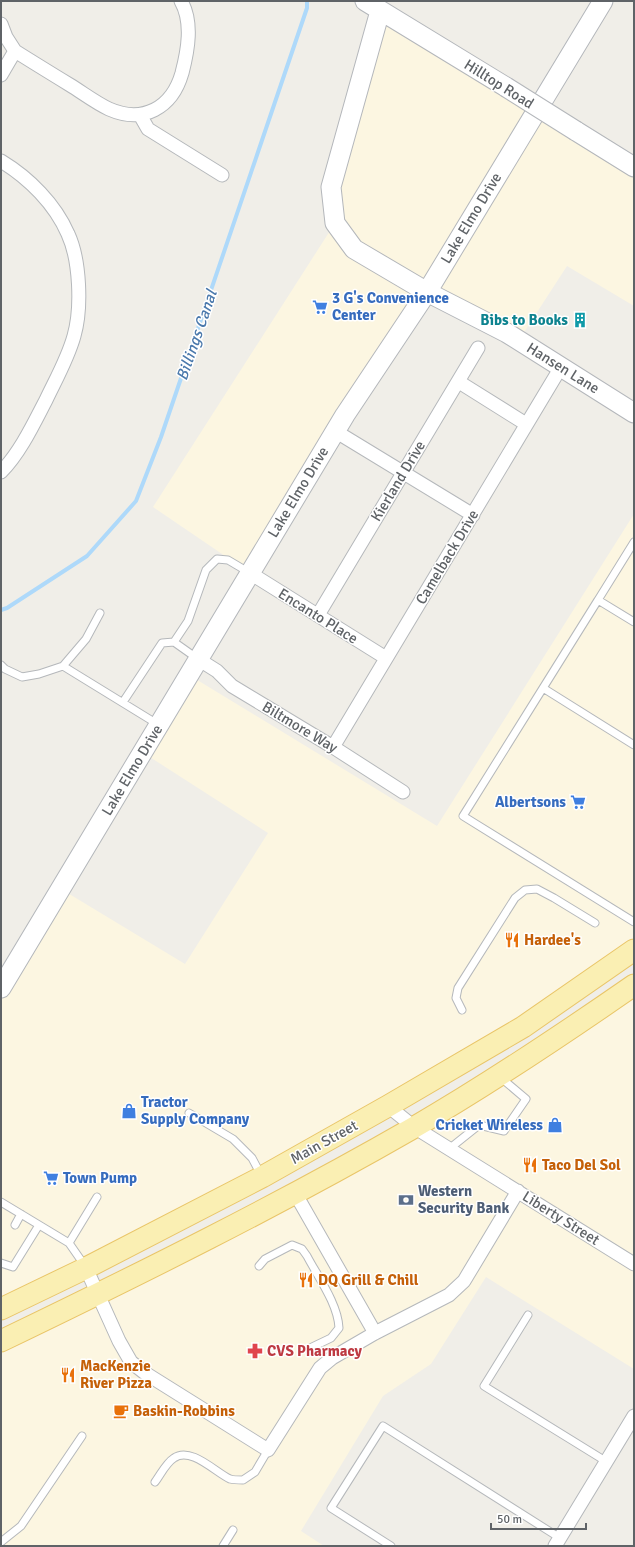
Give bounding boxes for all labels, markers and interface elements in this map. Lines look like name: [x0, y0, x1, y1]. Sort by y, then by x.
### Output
street label: Hilltop Road: [461, 55, 537, 113]
street label: Lake Elmo Drive: [437, 169, 505, 267]
water label: Billings Canal: [172, 286, 222, 383]
place label: 3 G's Convenience Center: [332, 289, 449, 324]
supermarket icon: 3 G's Convenience Center: [311, 298, 329, 316]
place label: Bibs to Books: [480, 311, 568, 329]
building icon: Bibs to Books: [571, 311, 589, 329]
street label: Hansen Lane: [523, 339, 603, 397]
street label: Kierland Drive: [367, 437, 429, 525]
street label: Lake Elmo Drive: [264, 443, 332, 541]
street label: Camelback Drive: [412, 506, 482, 608]
street label: Encanto Place: [275, 584, 361, 648]
street label: Biltmore Way: [259, 697, 341, 757]
street label: Lake Elmo Drive: [98, 721, 166, 819]
place label: Albertsons: [495, 793, 566, 811]
supermarket icon: Albertsons: [569, 793, 587, 811]
restaurant icon: Hardee's: [503, 931, 521, 949]
place label: Hardee's: [524, 931, 581, 949]
place label: Tractor Supply Company: [141, 1093, 250, 1128]
shop icon: Tractor Supply Company: [120, 1102, 138, 1120]
street label: Main Street: [287, 1116, 361, 1168]
place label: Cricket Wireless: [436, 1116, 543, 1134]
shop icon: Cricket Wireless: [546, 1116, 564, 1134]
restaurant icon: Taco Del Sol: [521, 1156, 539, 1174]
place label: Taco Del Sol: [542, 1156, 621, 1174]
supermarket icon: Town Pump: [42, 1169, 60, 1187]
place label: Town Pump: [63, 1169, 137, 1187]
place label: Western Security Bank: [418, 1182, 509, 1217]
street label: Liberty Street: [519, 1187, 603, 1249]
bank icon: Western Security Bank: [397, 1191, 415, 1209]
restaurant icon: DQ Grill & Chill: [297, 1271, 315, 1289]
place label: DQ Grill & Chill: [318, 1271, 419, 1289]
pharmacy icon: CVS Pharmacy: [246, 1342, 264, 1360]
place label: CVS Pharmacy: [267, 1342, 363, 1360]
place label: MacKenzie River Pizza: [80, 1357, 152, 1392]
restaurant icon: MacKenzie River Pizza: [59, 1366, 77, 1384]
cafe icon: Baskin-Robbins: [112, 1402, 130, 1420]
place label: Baskin-Robbins: [133, 1402, 235, 1420]
scale bar: [491, 1505, 586, 1531]
text: 50 m: [497, 1512, 522, 1527]

